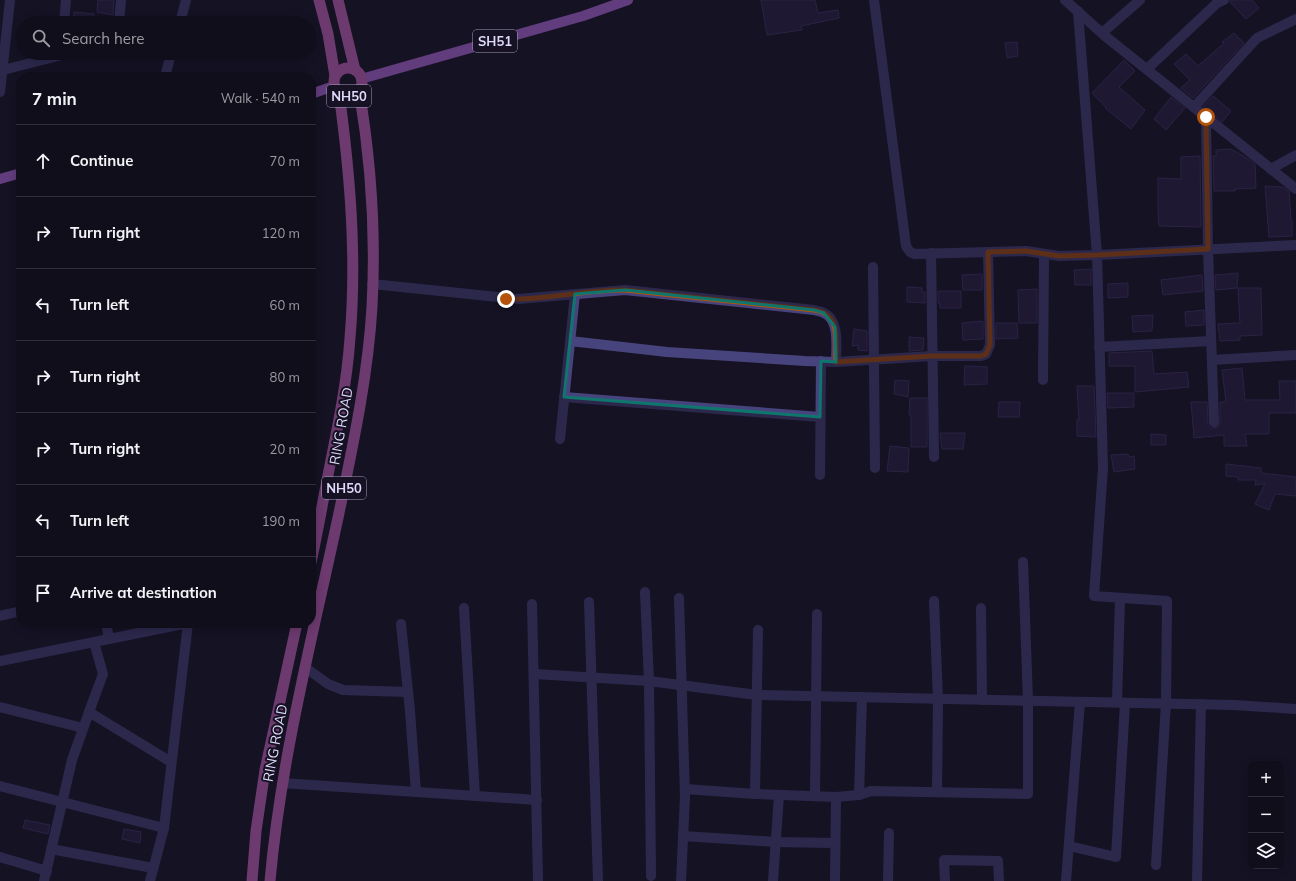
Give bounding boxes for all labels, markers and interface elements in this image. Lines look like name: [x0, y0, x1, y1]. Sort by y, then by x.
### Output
search box: [16, 16, 316, 60]
icon: search: [30, 27, 52, 49]
text: Search here: [62, 29, 144, 48]
road number: SH51: [473, 30, 517, 52]
road number: NH50: [327, 85, 371, 107]
text: 7 min: [32, 88, 77, 109]
text: Walk · 540 m: [221, 90, 300, 106]
route start: [1197, 108, 1215, 126]
icon: ahead: [32, 150, 54, 172]
text: Continue: [70, 151, 133, 170]
text: 70 m: [270, 153, 300, 169]
icon: right: [32, 222, 54, 244]
text: Turn right: [70, 223, 140, 242]
text: 120 m: [262, 225, 300, 241]
route end: [497, 290, 515, 308]
icon: left: [32, 294, 54, 316]
text: Turn left: [70, 295, 129, 314]
text: 60 m: [270, 297, 300, 313]
icon: right: [32, 366, 54, 388]
text: Turn right: [70, 367, 140, 386]
text: 80 m: [270, 369, 300, 385]
street label: RING ROAD: [325, 386, 357, 466]
icon: right: [32, 438, 54, 460]
text: Turn right: [70, 439, 140, 458]
text: 20 m: [270, 441, 300, 457]
road number: NH50: [322, 477, 366, 499]
icon: left: [32, 510, 54, 532]
text: Turn left: [70, 511, 129, 530]
text: 190 m: [262, 513, 300, 529]
icon: arrive: [32, 582, 54, 604]
text: Arrive at destination: [70, 583, 217, 602]
street label: RING ROAD: [259, 703, 291, 783]
map controls: [1248, 761, 1284, 869]
button: +: [1248, 761, 1284, 797]
button: −: [1248, 797, 1284, 833]
button: layers: [1248, 833, 1284, 869]

